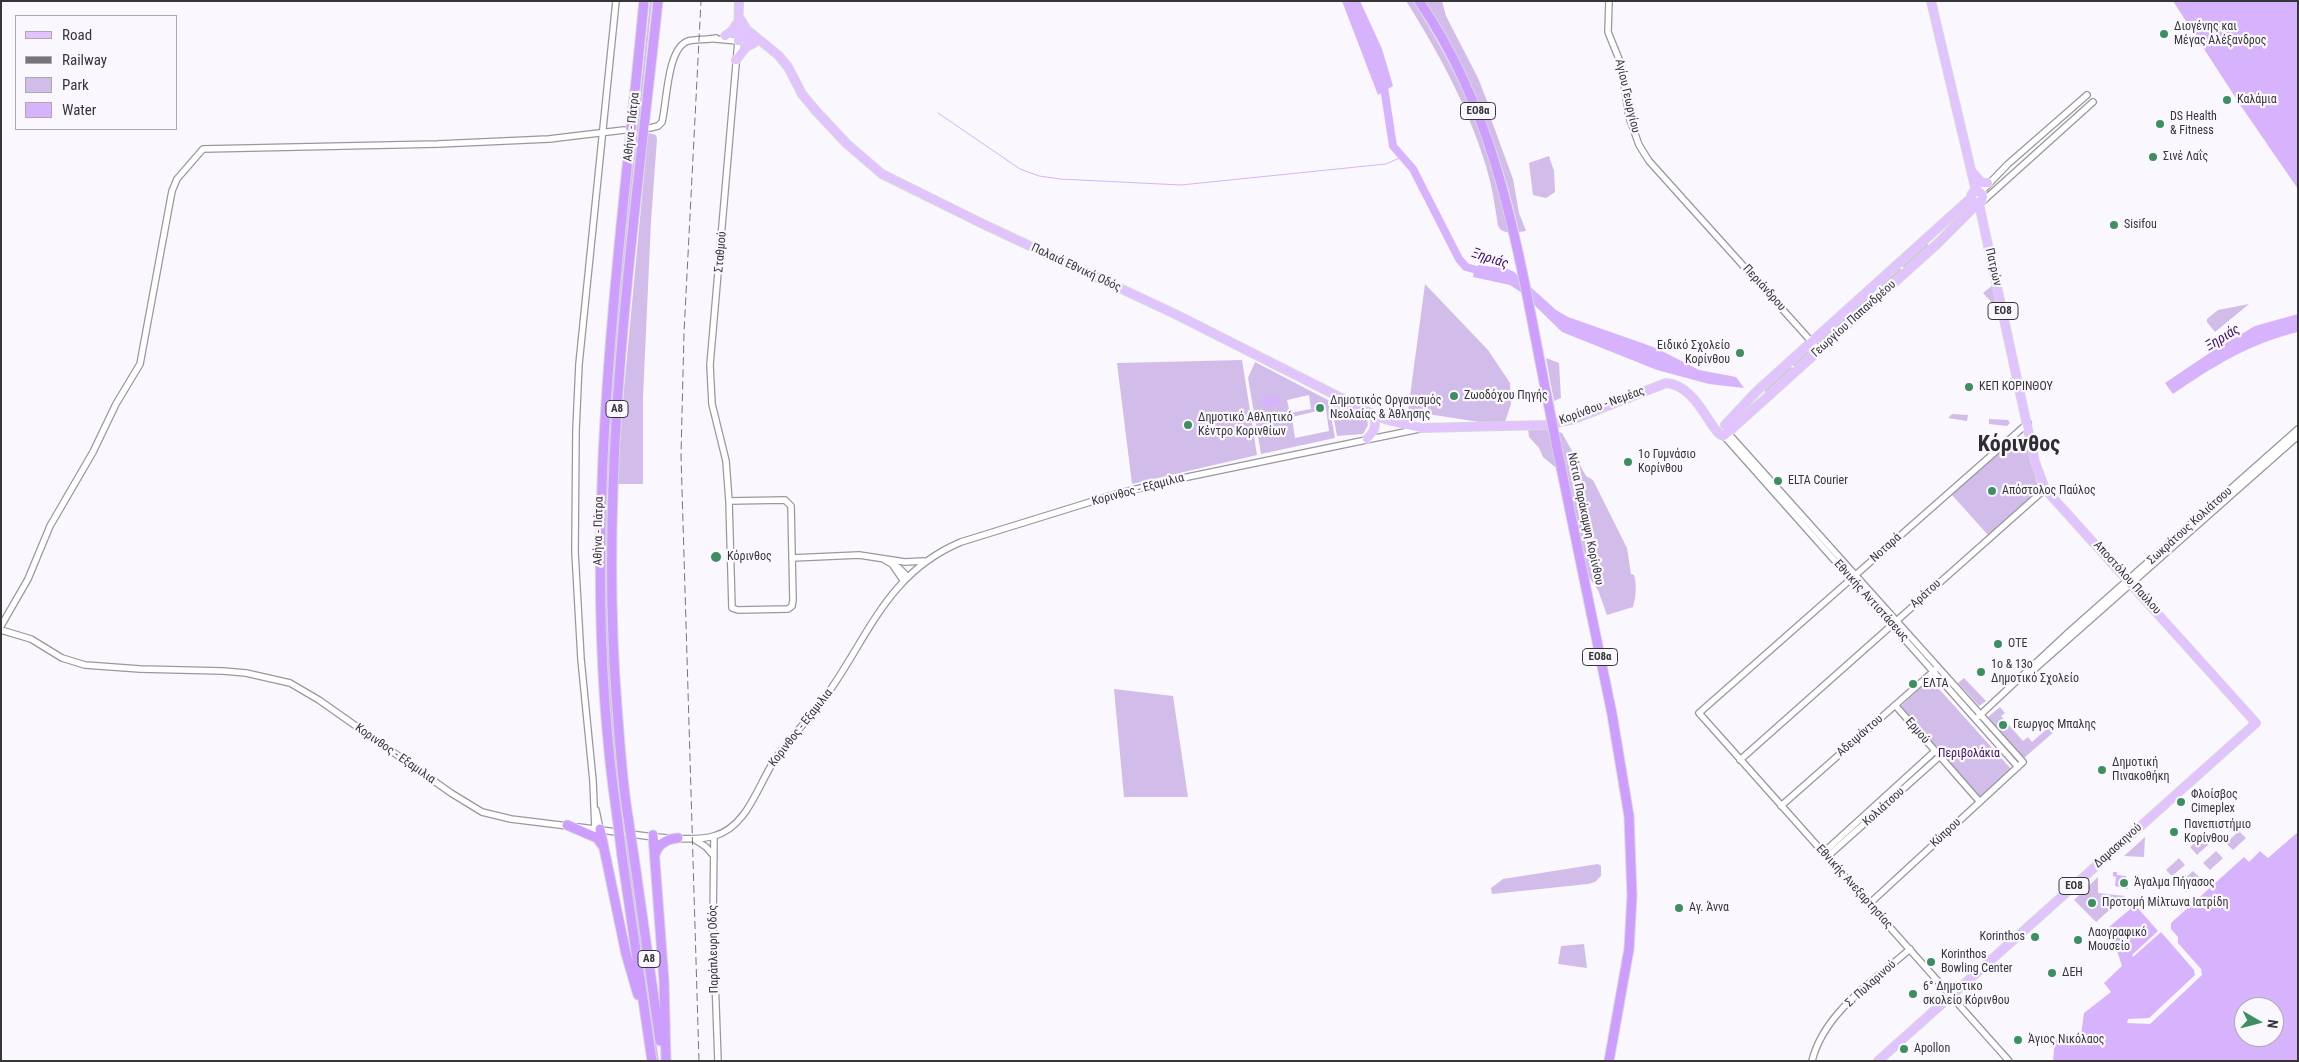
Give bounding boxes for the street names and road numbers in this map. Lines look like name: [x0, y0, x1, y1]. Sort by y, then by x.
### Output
street label: Αγίου Γεωργίου: [1612, 58, 1642, 134]
street label: Αθήνα - Πάτρα: [621, 92, 643, 162]
road number: ΕΟ8α: [1460, 102, 1496, 120]
street label: Σταθμού: [712, 231, 730, 273]
street label: Παλαιά Εθνική Οδός: [1029, 241, 1123, 295]
street label: Πατρών: [1982, 247, 2004, 287]
street label: Περιάνδρου: [1739, 262, 1789, 314]
street label: Γεωργίου Παπανδρέου: [1809, 277, 1899, 361]
road number: ΕΟ8: [1988, 302, 2018, 320]
street label: Κορίνθου - Νεμέας: [1557, 384, 1647, 428]
road number: Α8: [606, 400, 628, 418]
street label: Νότια Παράκαμψη Κορίνθου: [1564, 451, 1606, 587]
street label: Κορινθος - Εξαμιλια: [1090, 471, 1186, 509]
street label: Σωκράτους Κολιάτσου: [2145, 484, 2235, 568]
street label: Αθήνα - Πάτρα: [591, 496, 607, 566]
street label: Νοταρά: [1868, 530, 1904, 566]
street label: Αποστόλου Παύλου: [2090, 538, 2164, 618]
street label: Εθνικής Αντιστάσεως: [1831, 557, 1911, 645]
street label: Αράτου: [1908, 577, 1944, 611]
road number: ΕΟ8α: [1582, 649, 1618, 666]
street label: Κορινθος - Εξαμιλια: [766, 686, 836, 770]
street label: Αδειμάντου: [1834, 712, 1886, 760]
street label: Ερμού: [1902, 715, 1932, 747]
street label: Κορινθος - Εξαμιλια: [352, 721, 438, 787]
street label: Κολιάτσου: [1860, 785, 1908, 829]
street label: Κύπρου: [1928, 815, 1964, 851]
street label: Δαμασκηνού: [2091, 821, 2145, 871]
street label: Εθνικής Ανεξαρτησίας: [1813, 842, 1895, 932]
road number: ΕΟ8: [2059, 878, 2089, 894]
street label: Παράπλευρη Οδός: [706, 905, 722, 993]
road number: Α8: [638, 951, 660, 968]
street label: Σ. Πυλαρινού: [1843, 958, 1899, 1010]

